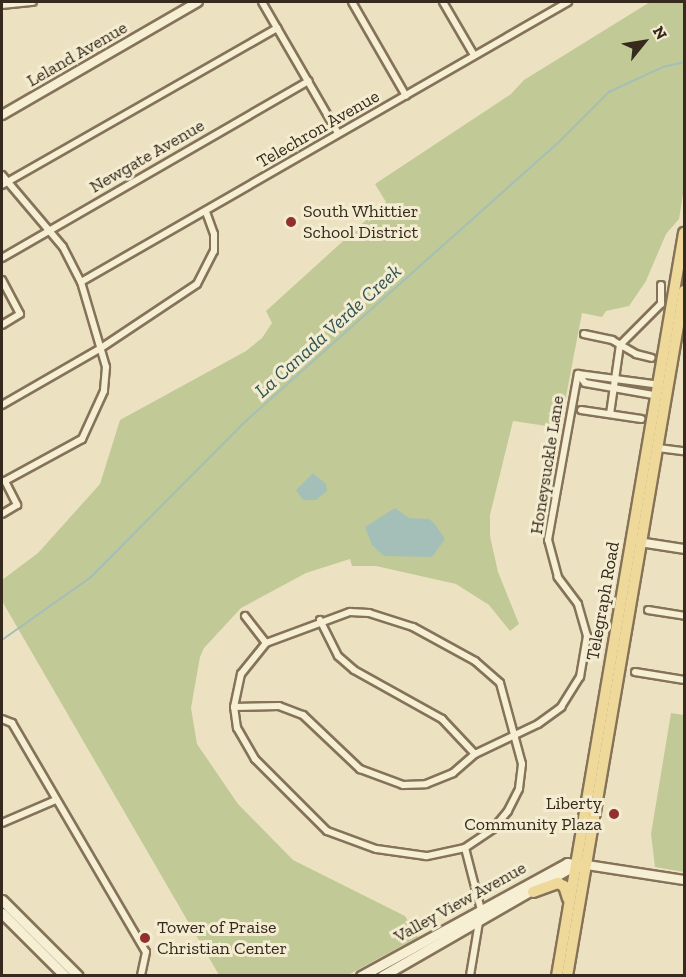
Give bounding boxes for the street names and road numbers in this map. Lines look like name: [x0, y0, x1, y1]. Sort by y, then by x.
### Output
street label: Leland Avenue: [23, 16, 131, 92]
street label: Telechron Avenue: [253, 85, 383, 173]
street label: Newgate Avenue: [85, 114, 209, 198]
street label: Honeysuckle Lane: [525, 394, 569, 536]
street label: Telegraph Road: [582, 540, 624, 662]
street label: Valley View Avenue: [389, 856, 531, 948]

